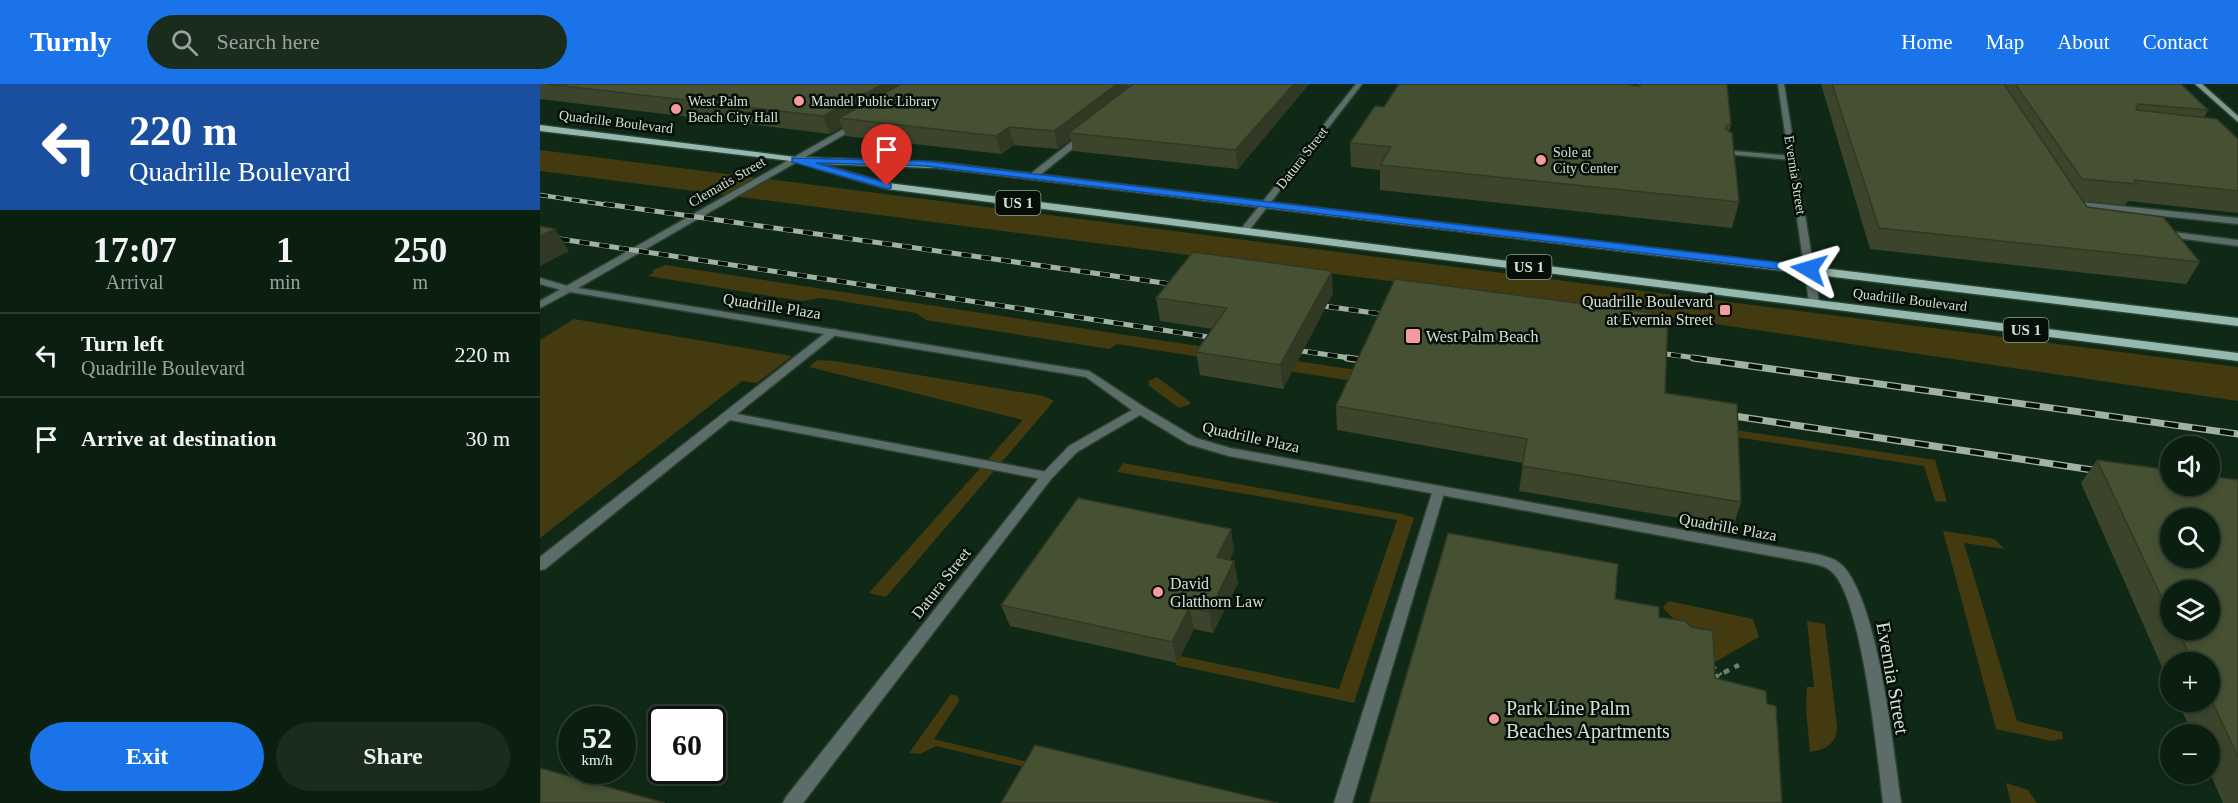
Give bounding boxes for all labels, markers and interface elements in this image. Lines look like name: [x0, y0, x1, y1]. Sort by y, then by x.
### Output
search box: [147, 15, 567, 69]
text: Turnly: [30, 26, 111, 57]
icon: search: [168, 26, 201, 59]
text: Search here: [216, 29, 320, 54]
text: Home: [1901, 30, 1953, 54]
text: Map: [1986, 30, 2024, 54]
text: About: [2057, 30, 2110, 54]
text: Contact: [2143, 30, 2208, 54]
place label: West Palm Beach City Hall: [688, 94, 778, 125]
marker: Mandel Public Library: [792, 94, 806, 108]
place label: Mandel Public Library: [811, 94, 939, 109]
marker: West Palm Beach City Hall: [669, 102, 683, 116]
icon: left: [30, 108, 108, 186]
text: 220 m: [129, 108, 238, 154]
street label: Quadrille Boulevard: [558, 108, 674, 136]
pin: [861, 124, 912, 186]
street label: Datura Street: [1273, 124, 1331, 192]
icon: arrive: [870, 133, 903, 166]
street label: Evernia Street: [1781, 134, 1809, 216]
place label: Sole at City Center: [1553, 145, 1618, 176]
marker: Sole at City Center: [1534, 153, 1548, 167]
street label: Clematis Street: [686, 154, 768, 210]
text: Quadrille Boulevard: [129, 157, 350, 187]
road number: US 1: [996, 191, 1040, 215]
text: 17:07: [93, 230, 177, 270]
text: 1: [276, 230, 294, 270]
text: 250: [393, 230, 447, 270]
position arrow: [1777, 237, 1841, 301]
road number: US 1: [1506, 255, 1552, 279]
text: Arrival: [106, 271, 164, 293]
text: min: [269, 271, 301, 293]
text: m: [413, 271, 428, 293]
street label: Quadrille Boulevard: [1852, 286, 1968, 314]
street label: Quadrille Plaza: [722, 290, 822, 322]
place label: Quadrille Boulevard at Evernia Street: [1582, 293, 1714, 328]
marker: Quadrille Boulevard at Evernia Street: [1718, 303, 1732, 317]
road number: US 1: [2004, 318, 2048, 342]
marker: West Palm Beach: [1404, 327, 1422, 345]
place label: West Palm Beach: [1426, 328, 1538, 345]
text: Turn left: [81, 331, 164, 356]
icon: left: [30, 339, 63, 372]
text: 220 m: [454, 342, 510, 367]
text: Quadrille Boulevard: [81, 357, 245, 379]
street label: Quadrille Plaza: [1201, 418, 1301, 456]
icon: arrive: [30, 423, 63, 456]
text: Arrive at destination: [81, 426, 277, 451]
text: 30 m: [465, 426, 510, 451]
map controls: [2160, 436, 2220, 784]
button: sound: [2160, 436, 2220, 496]
button: search: [2160, 508, 2220, 568]
street label: Quadrille Plaza: [1678, 510, 1778, 544]
street label: Datura Street: [908, 544, 974, 622]
place label: David Glatthorn Law: [1170, 575, 1264, 610]
button: layers: [2160, 580, 2220, 640]
marker: David Glatthorn Law: [1151, 585, 1165, 599]
street label: Evernia Street: [1872, 620, 1914, 736]
button: +: [2160, 652, 2220, 712]
place label: Park Line Palm Beaches Apartments: [1506, 697, 1670, 743]
speed limit sign: 60: [648, 706, 726, 784]
marker: Park Line Palm Beaches Apartments: [1487, 712, 1501, 726]
text: 52: [582, 721, 612, 754]
button: Exit: [30, 722, 264, 791]
button: Share: [276, 722, 510, 791]
button: −: [2160, 724, 2220, 784]
text: km/h: [582, 752, 612, 768]

